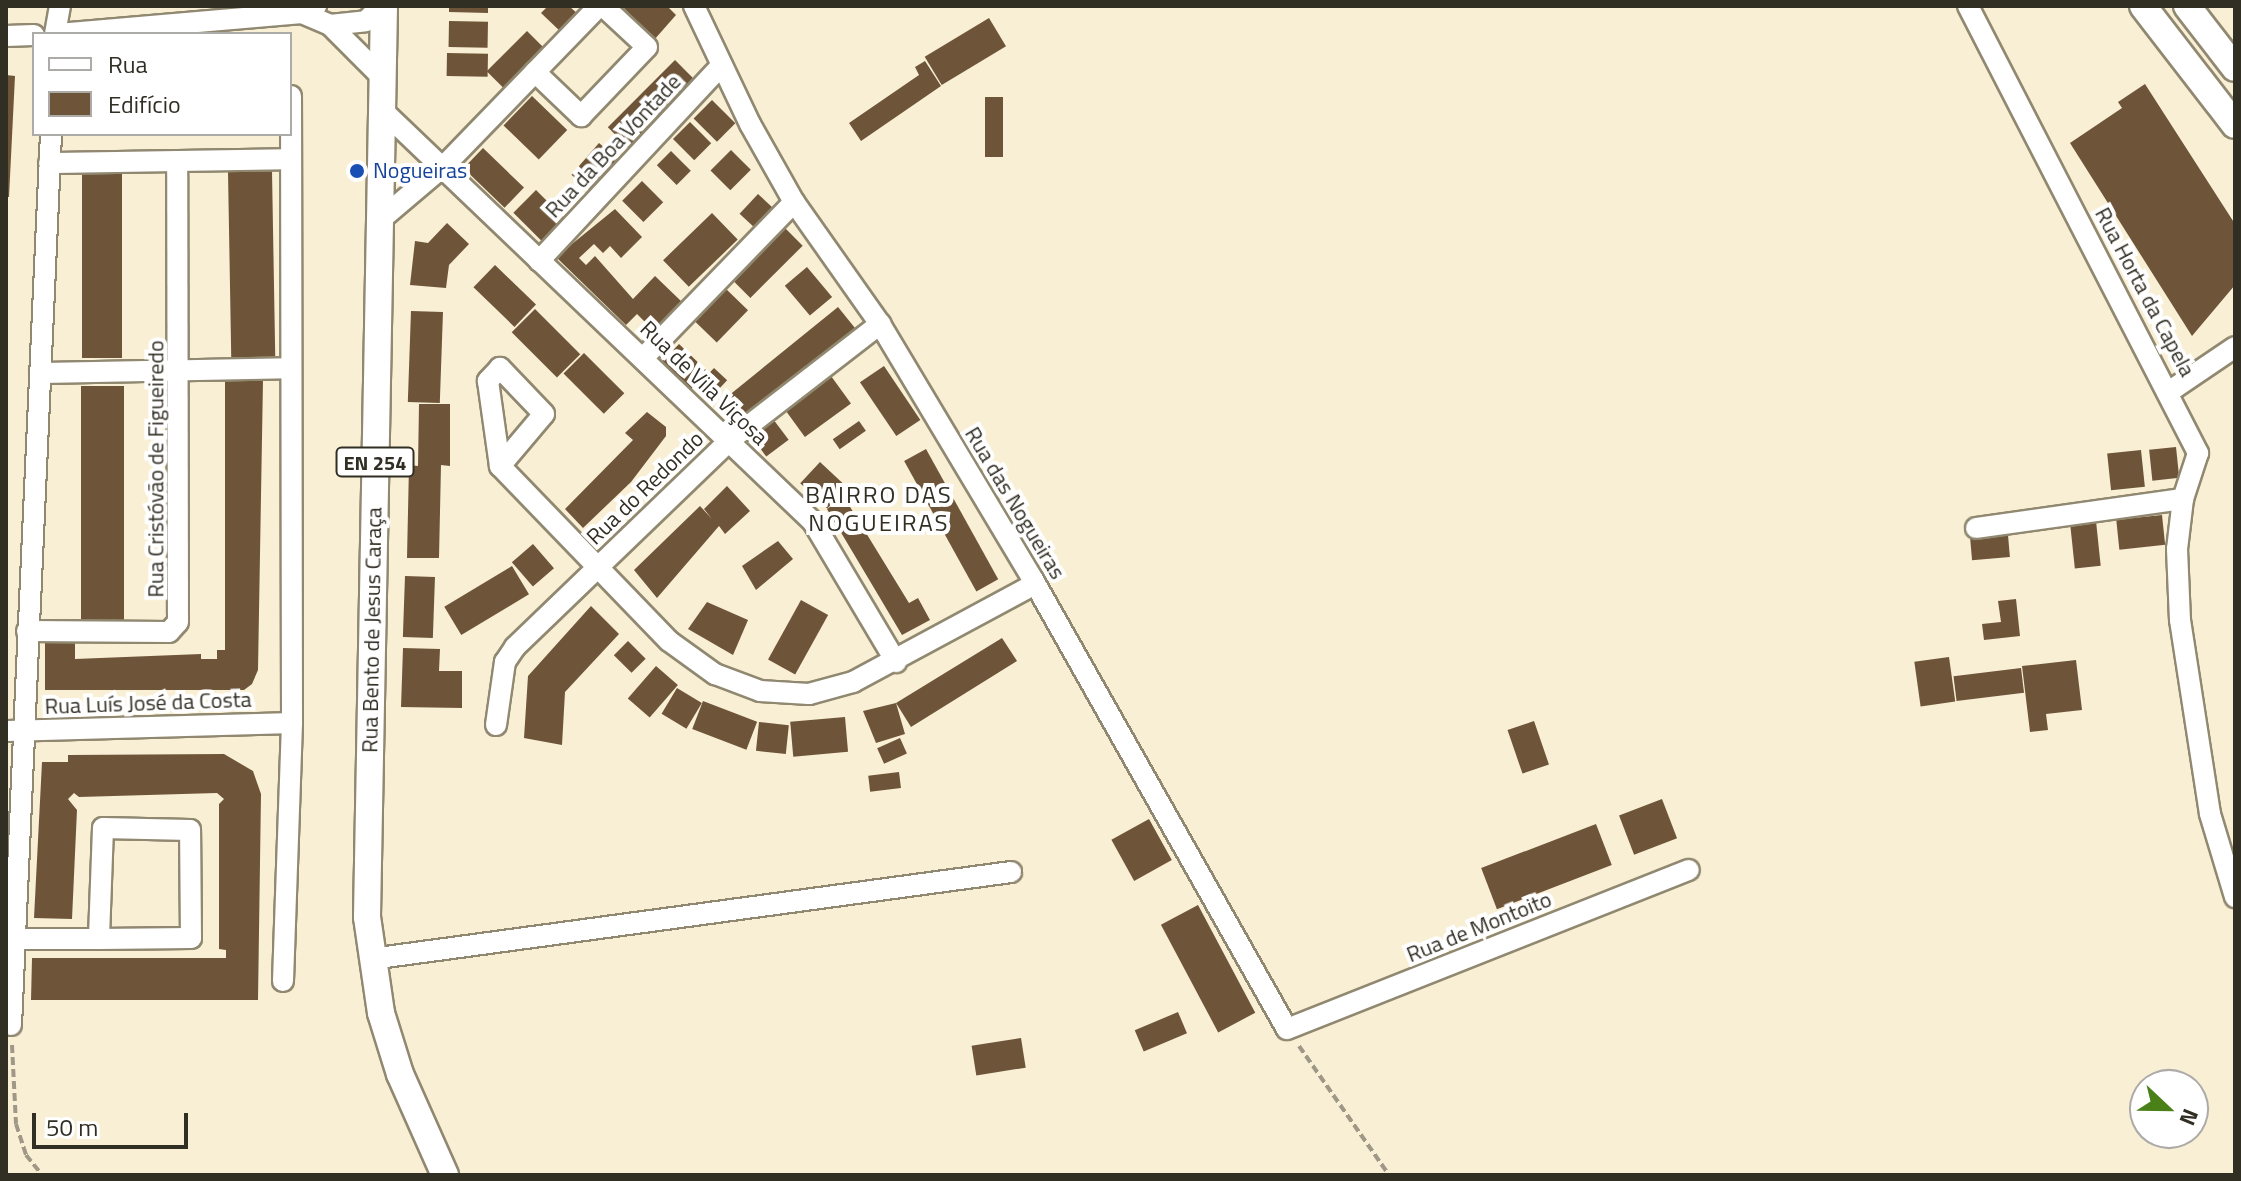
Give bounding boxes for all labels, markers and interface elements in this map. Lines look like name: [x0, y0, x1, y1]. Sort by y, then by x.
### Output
legend: [32, 32, 292, 136]
text: Rua: [108, 46, 147, 82]
street label: Rua da Boa Vontade: [540, 69, 686, 223]
text: Edifício: [108, 86, 181, 122]
place label: Nogueiras: [373, 158, 467, 184]
marker: Nogueiras: [348, 162, 366, 180]
street label: Rua Horta da Capela: [2089, 203, 2201, 381]
street label: Rua de Vila Viçosa: [635, 315, 773, 451]
street label: Rua Cristóvão de Figueiredo: [143, 340, 169, 598]
street label: Rua das Nogueiras: [959, 422, 1071, 584]
street label: Rua do Redondo: [581, 426, 709, 550]
road number: EN 254: [335, 446, 415, 478]
district label: BAIRRO DAS NOGUEIRAS: [805, 481, 953, 537]
street label: Rua Bento de Jesus Caraça: [357, 507, 387, 753]
street label: Rua Luís José da Costa: [44, 686, 252, 720]
street label: Rua de Montoito: [1403, 886, 1555, 968]
north arrow: [2129, 1069, 2209, 1149]
scale bar: [36, 1097, 192, 1147]
text: N: [2171, 1104, 2208, 1131]
text: 50 m: [46, 1109, 98, 1145]

